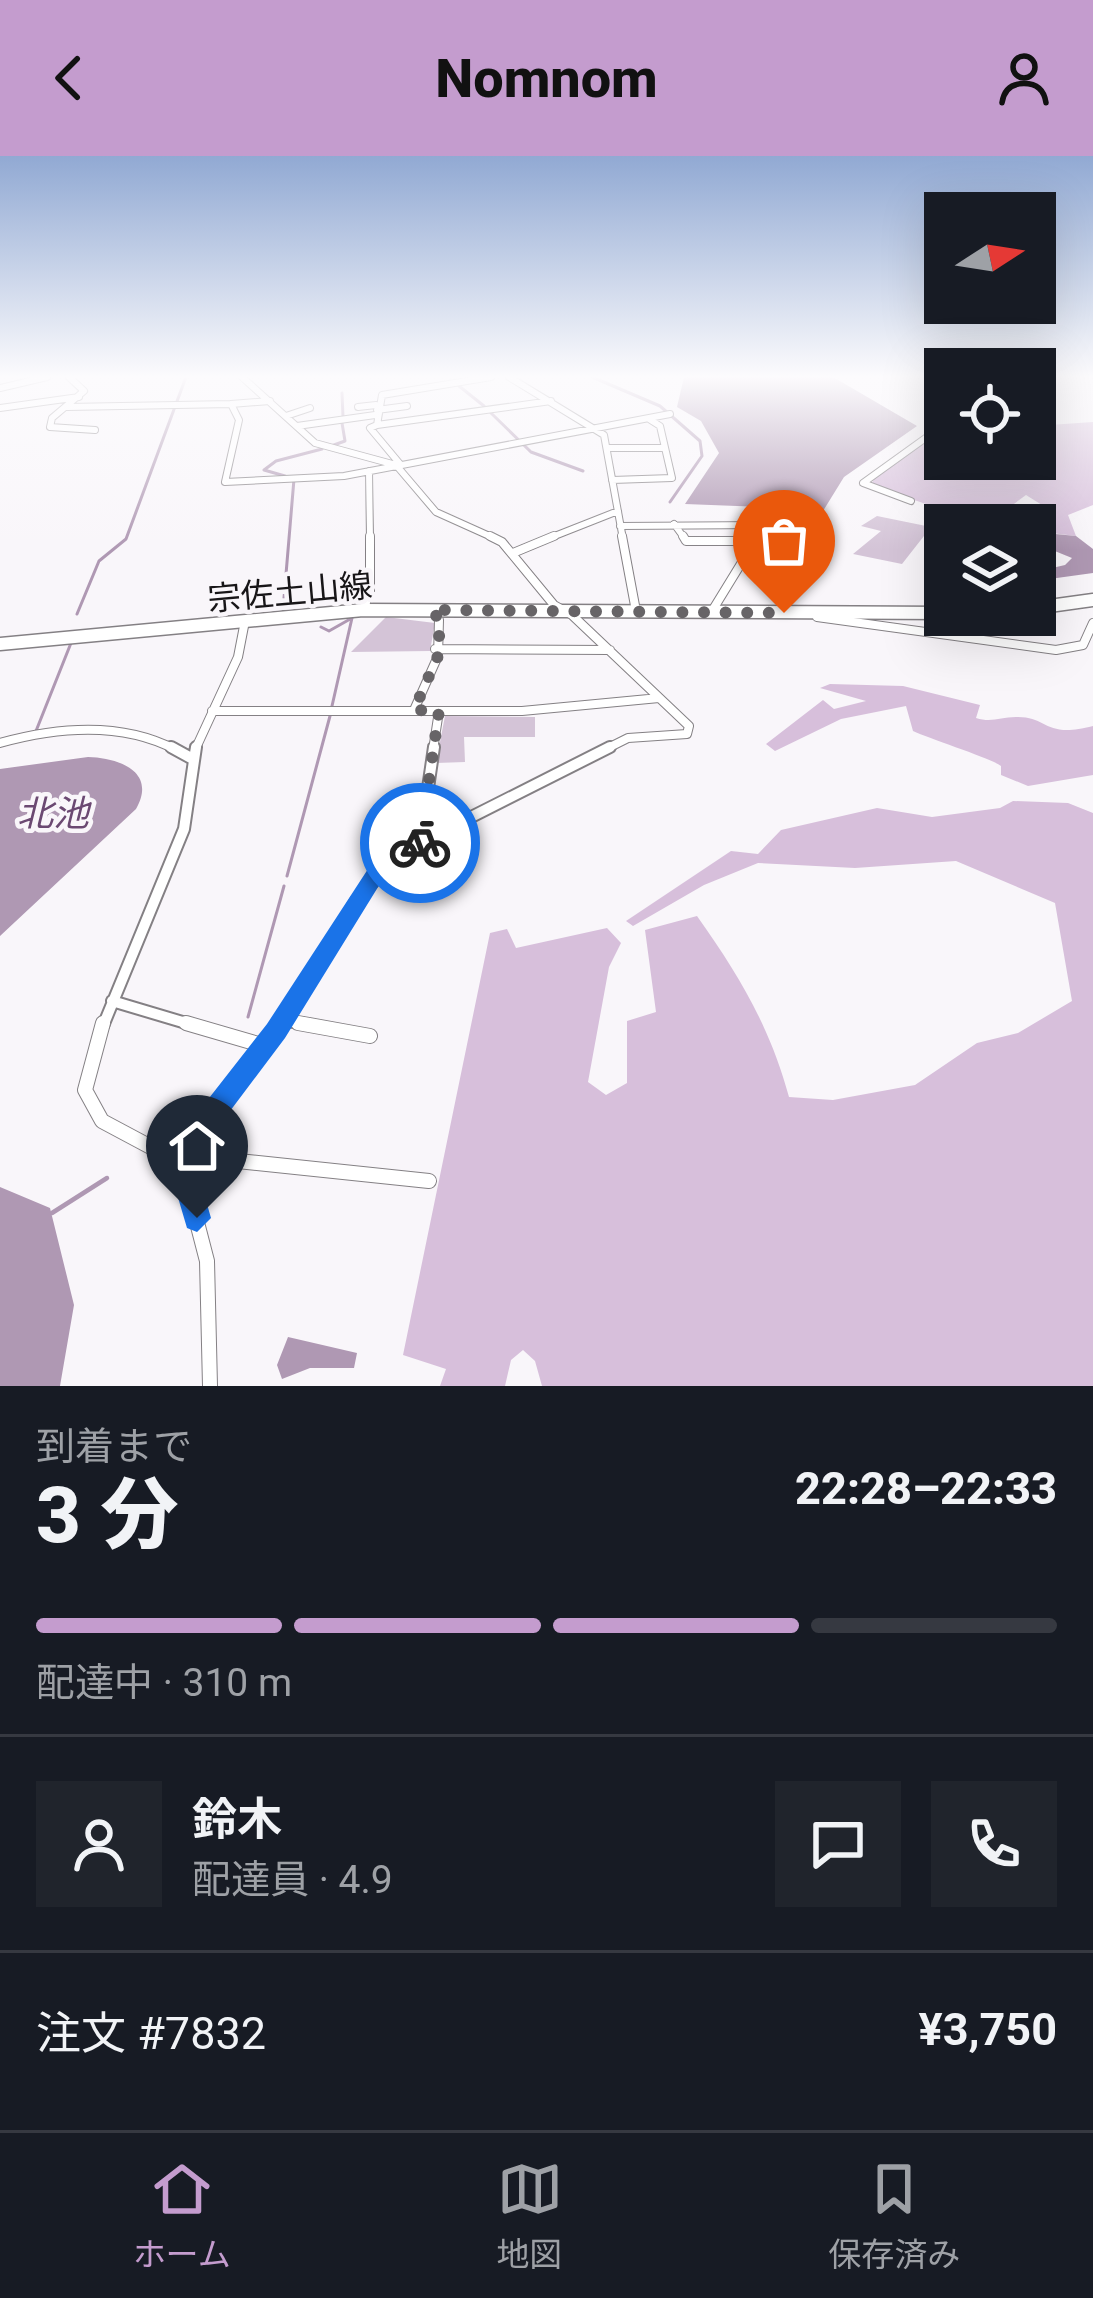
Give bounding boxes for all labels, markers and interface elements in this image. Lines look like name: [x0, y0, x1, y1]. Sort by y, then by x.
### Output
icon: back: [36, 45, 102, 111]
icon: person: [991, 45, 1057, 111]
text: Nomnom: [435, 47, 658, 110]
north arrow: [924, 192, 1056, 324]
map controls: [924, 192, 1056, 636]
button: locate: [924, 348, 1056, 480]
pin: [733, 490, 835, 613]
button: layers: [924, 504, 1056, 636]
icon: bag: [751, 508, 817, 574]
street label: 宗佐土山線: [206, 565, 374, 619]
courier: [360, 783, 480, 903]
water label: 北池: [17, 793, 92, 835]
icon: bike: [387, 810, 453, 876]
pin: [146, 1095, 248, 1218]
icon: home: [164, 1113, 230, 1179]
text: 到着まで: [36, 1424, 192, 1470]
text: 22:28–22:33: [795, 1462, 1057, 1515]
text: 3 分: [36, 1470, 178, 1561]
text: 配達中 · 310 m: [36, 1660, 292, 1706]
button: person: [36, 1781, 162, 1907]
button: chat: [775, 1781, 901, 1907]
button: phone: [931, 1781, 1057, 1907]
text: 鈴木: [192, 1793, 282, 1846]
text: 配達員 · 4.9: [192, 1857, 393, 1903]
text: ¥3,750: [919, 2003, 1057, 2056]
text: 注文 #7832: [36, 2007, 266, 2060]
tab: ホーム: [133, 2156, 231, 2276]
tab: 地図: [497, 2156, 563, 2276]
tab: 保存済み: [828, 2156, 960, 2276]

